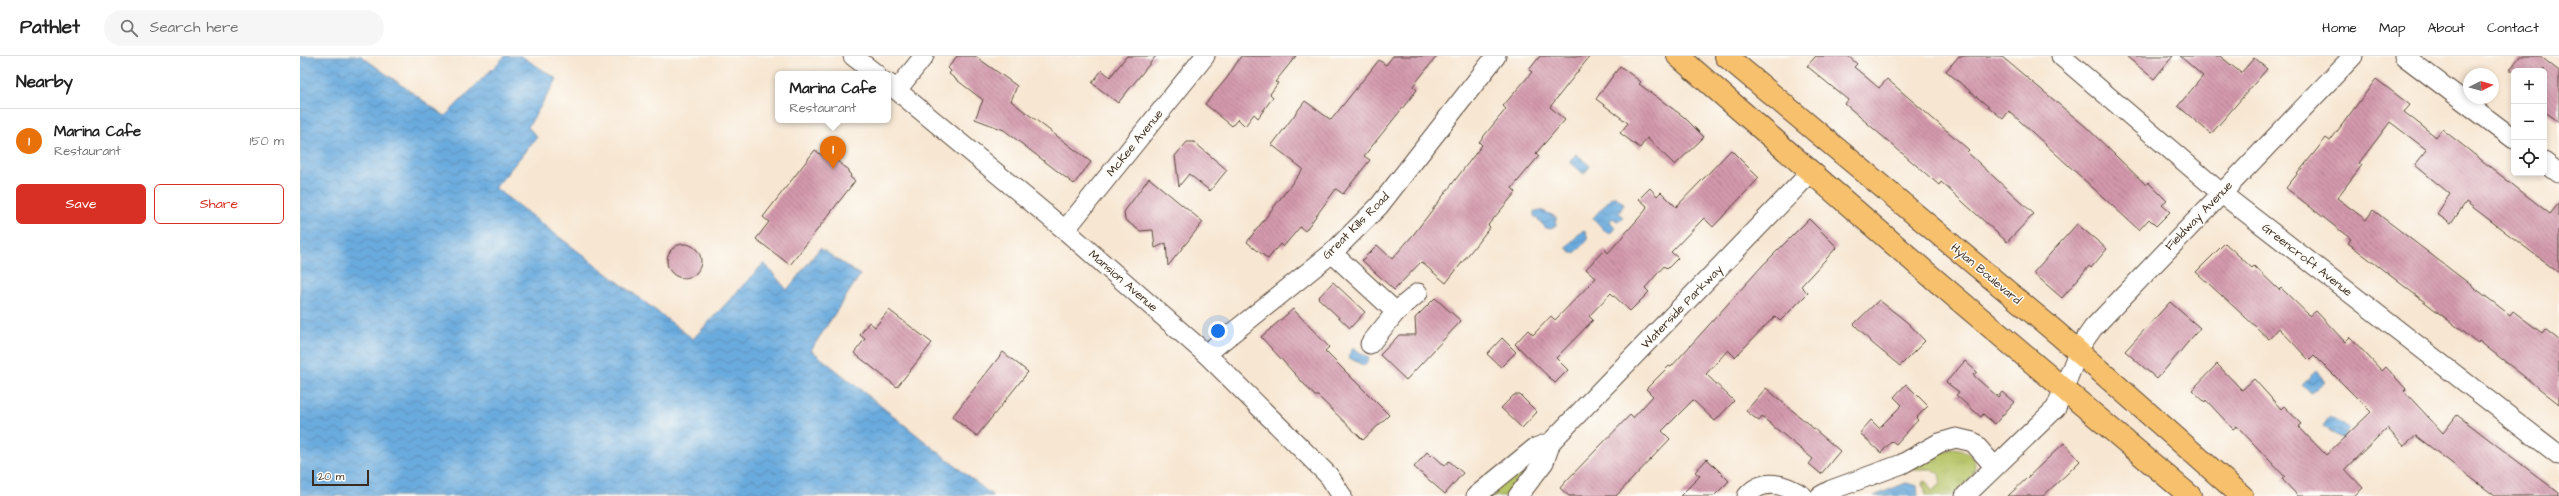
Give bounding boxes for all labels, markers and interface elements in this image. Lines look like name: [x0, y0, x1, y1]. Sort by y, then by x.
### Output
search box: [104, 10, 384, 46]
text: Pathlet: [20, 14, 80, 41]
icon: search: [118, 17, 140, 39]
text: Search here: [150, 17, 238, 38]
text: Home: [2322, 18, 2357, 38]
text: Map: [2379, 18, 2405, 38]
text: About: [2427, 18, 2465, 38]
text: Contact: [2487, 18, 2539, 38]
north arrow: [2463, 68, 2499, 104]
map controls: [2511, 68, 2547, 176]
button: +: [2511, 68, 2547, 104]
text: Nearby: [16, 70, 73, 94]
popup: [775, 71, 891, 123]
text: Marina Cafe: [790, 78, 877, 99]
text: Restaurant: [790, 99, 856, 117]
button: −: [2511, 104, 2547, 140]
street label: McKee Avenue: [1103, 106, 1168, 180]
text: Marina Cafe: [54, 121, 141, 142]
text: 1: [28, 132, 30, 150]
text: 150 m: [250, 132, 284, 150]
pin: 1: [820, 136, 846, 169]
button: locate: [2511, 140, 2547, 176]
text: Restaurant: [54, 142, 121, 160]
street label: Fieldway Avenue: [2161, 177, 2238, 255]
button: Save: [16, 184, 146, 224]
button: Share: [154, 184, 284, 224]
street label: Great Kills Road: [1319, 189, 1393, 263]
street label: Greencroft Avenue: [2258, 219, 2356, 301]
street label: Hylan Boulevard: [1946, 239, 2025, 309]
street label: Mansion Avenue: [1085, 246, 1162, 316]
street label: Waterside Parkway: [1637, 261, 1728, 353]
your location: [1208, 321, 1228, 341]
scale bar: [312, 468, 369, 487]
text: 20 m: [318, 469, 344, 484]

